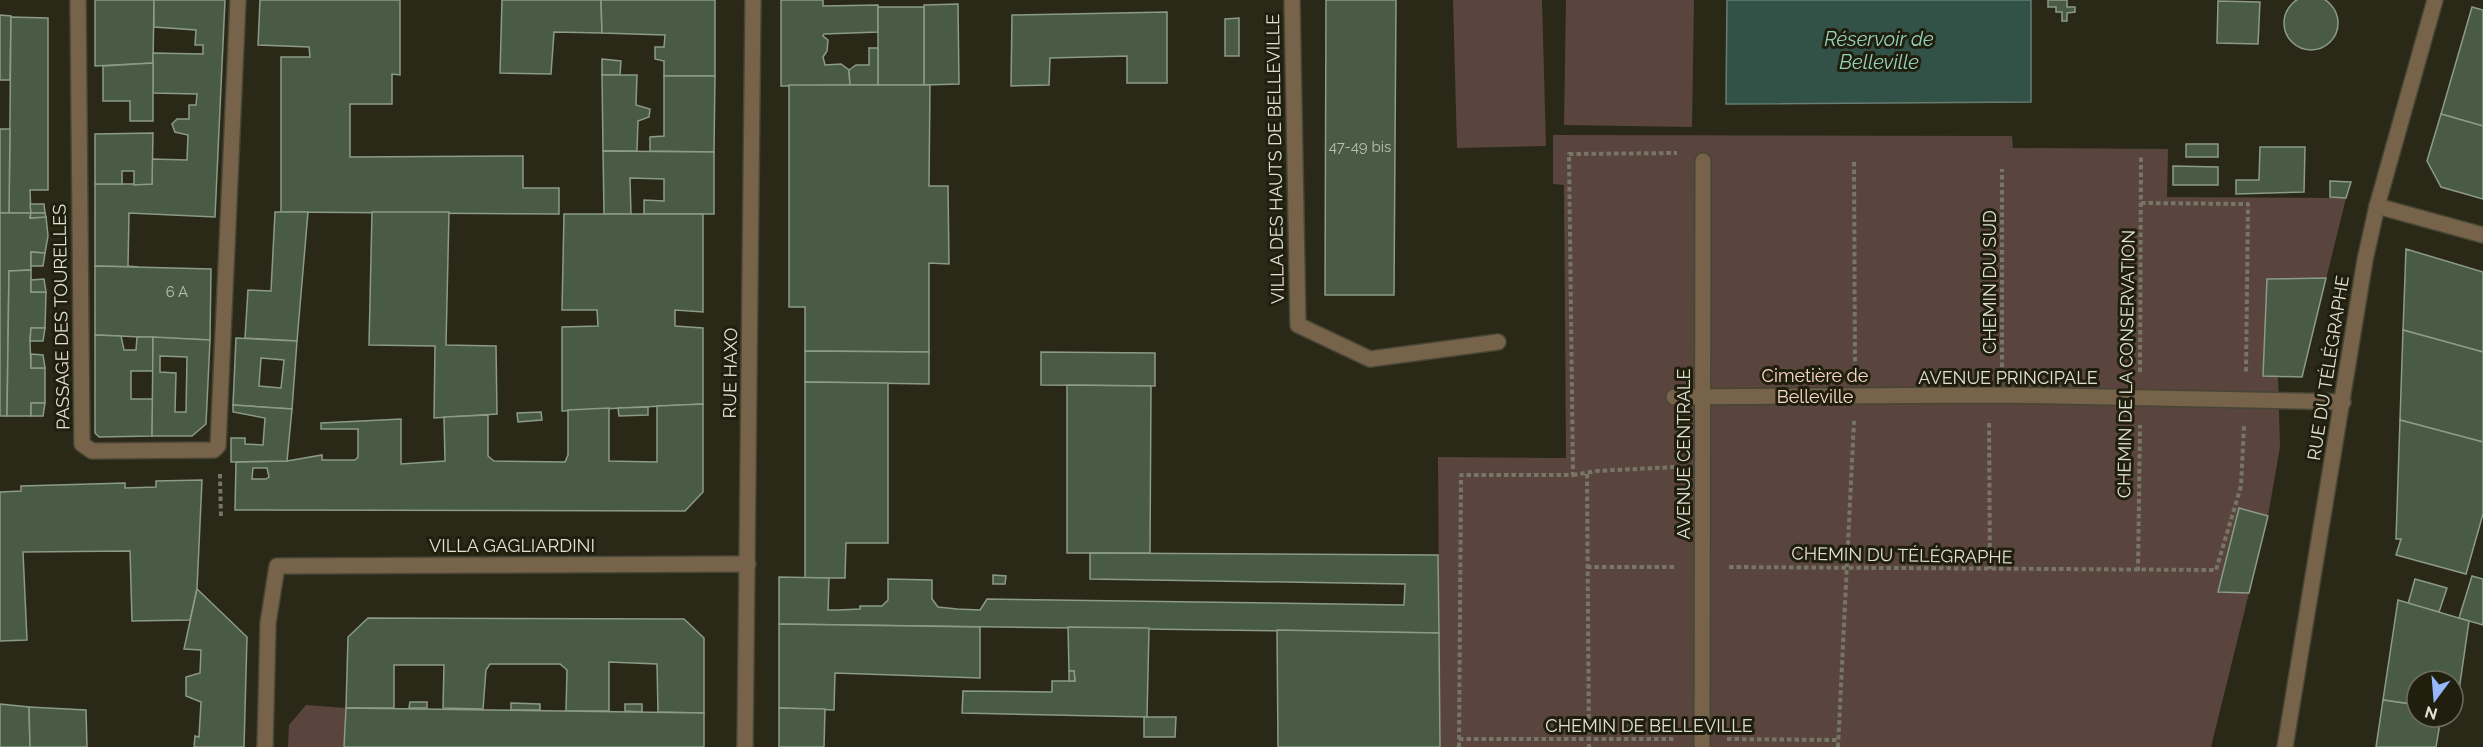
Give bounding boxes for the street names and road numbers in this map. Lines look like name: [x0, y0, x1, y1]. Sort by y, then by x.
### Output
street label: VILLA DES HAUTS DE BELLEVILLE: [1262, 14, 1288, 304]
street label: PASSAGE DES TOURELLES: [49, 204, 73, 430]
street label: CHEMIN DU SUD: [1979, 210, 2000, 354]
street label: CHEMIN DE LA CONSERVATION: [2113, 230, 2139, 498]
street label: RUE DU TÉLÉGRAPHE: [2302, 274, 2353, 462]
street label: RUE HAXO: [719, 328, 741, 418]
street label: AVENUE PRINCIPALE: [1918, 367, 2098, 388]
street label: AVENUE CENTRALE: [1673, 369, 1694, 539]
street label: VILLA GAGLIARDINI: [429, 535, 595, 556]
street label: CHEMIN DU TÉLÉGRAPHE: [1791, 542, 2013, 567]
street label: CHEMIN DE BELLEVILLE: [1545, 715, 1753, 736]

